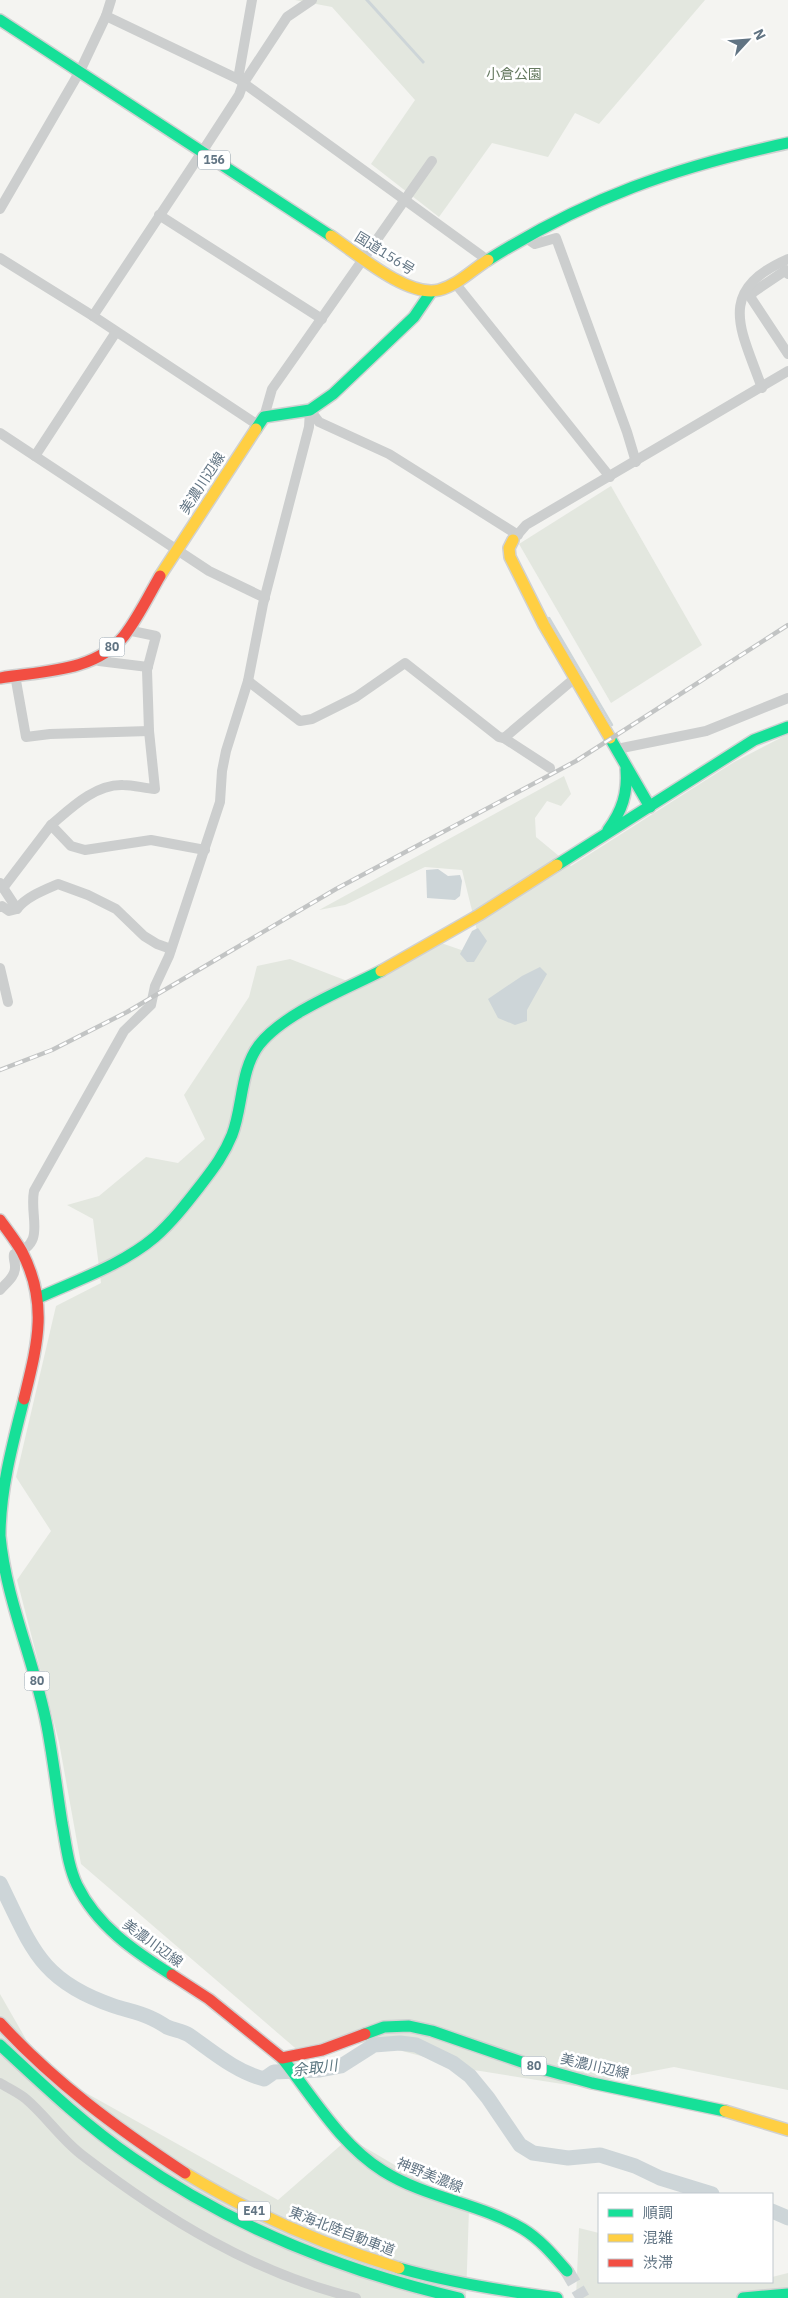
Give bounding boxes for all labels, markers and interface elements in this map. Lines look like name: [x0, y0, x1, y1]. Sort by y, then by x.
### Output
north arrow: [723, 15, 773, 65]
text: N: [749, 26, 770, 43]
park label: 小倉公園: [486, 65, 542, 83]
road number: 156: [198, 150, 230, 170]
street label: 国道156号: [352, 228, 418, 278]
street label: 美濃川辺線: [175, 449, 229, 517]
road number: 80: [100, 638, 124, 656]
road number: 80: [24, 1672, 50, 1690]
street label: 美濃川辺線: [119, 1915, 187, 1971]
street label: 美濃川辺線: [559, 2049, 631, 2083]
water label: 余取川: [291, 2055, 340, 2080]
road number: 80: [522, 2056, 546, 2076]
street label: 神野美濃線: [394, 2154, 466, 2196]
legend: [598, 2193, 773, 2283]
road number: E41: [238, 2202, 270, 2220]
street label: 東海北陸自動車道: [286, 2203, 398, 2259]
text: 順調: [643, 2203, 673, 2222]
text: 混雑: [643, 2228, 673, 2247]
text: 渋滞: [643, 2253, 673, 2272]

